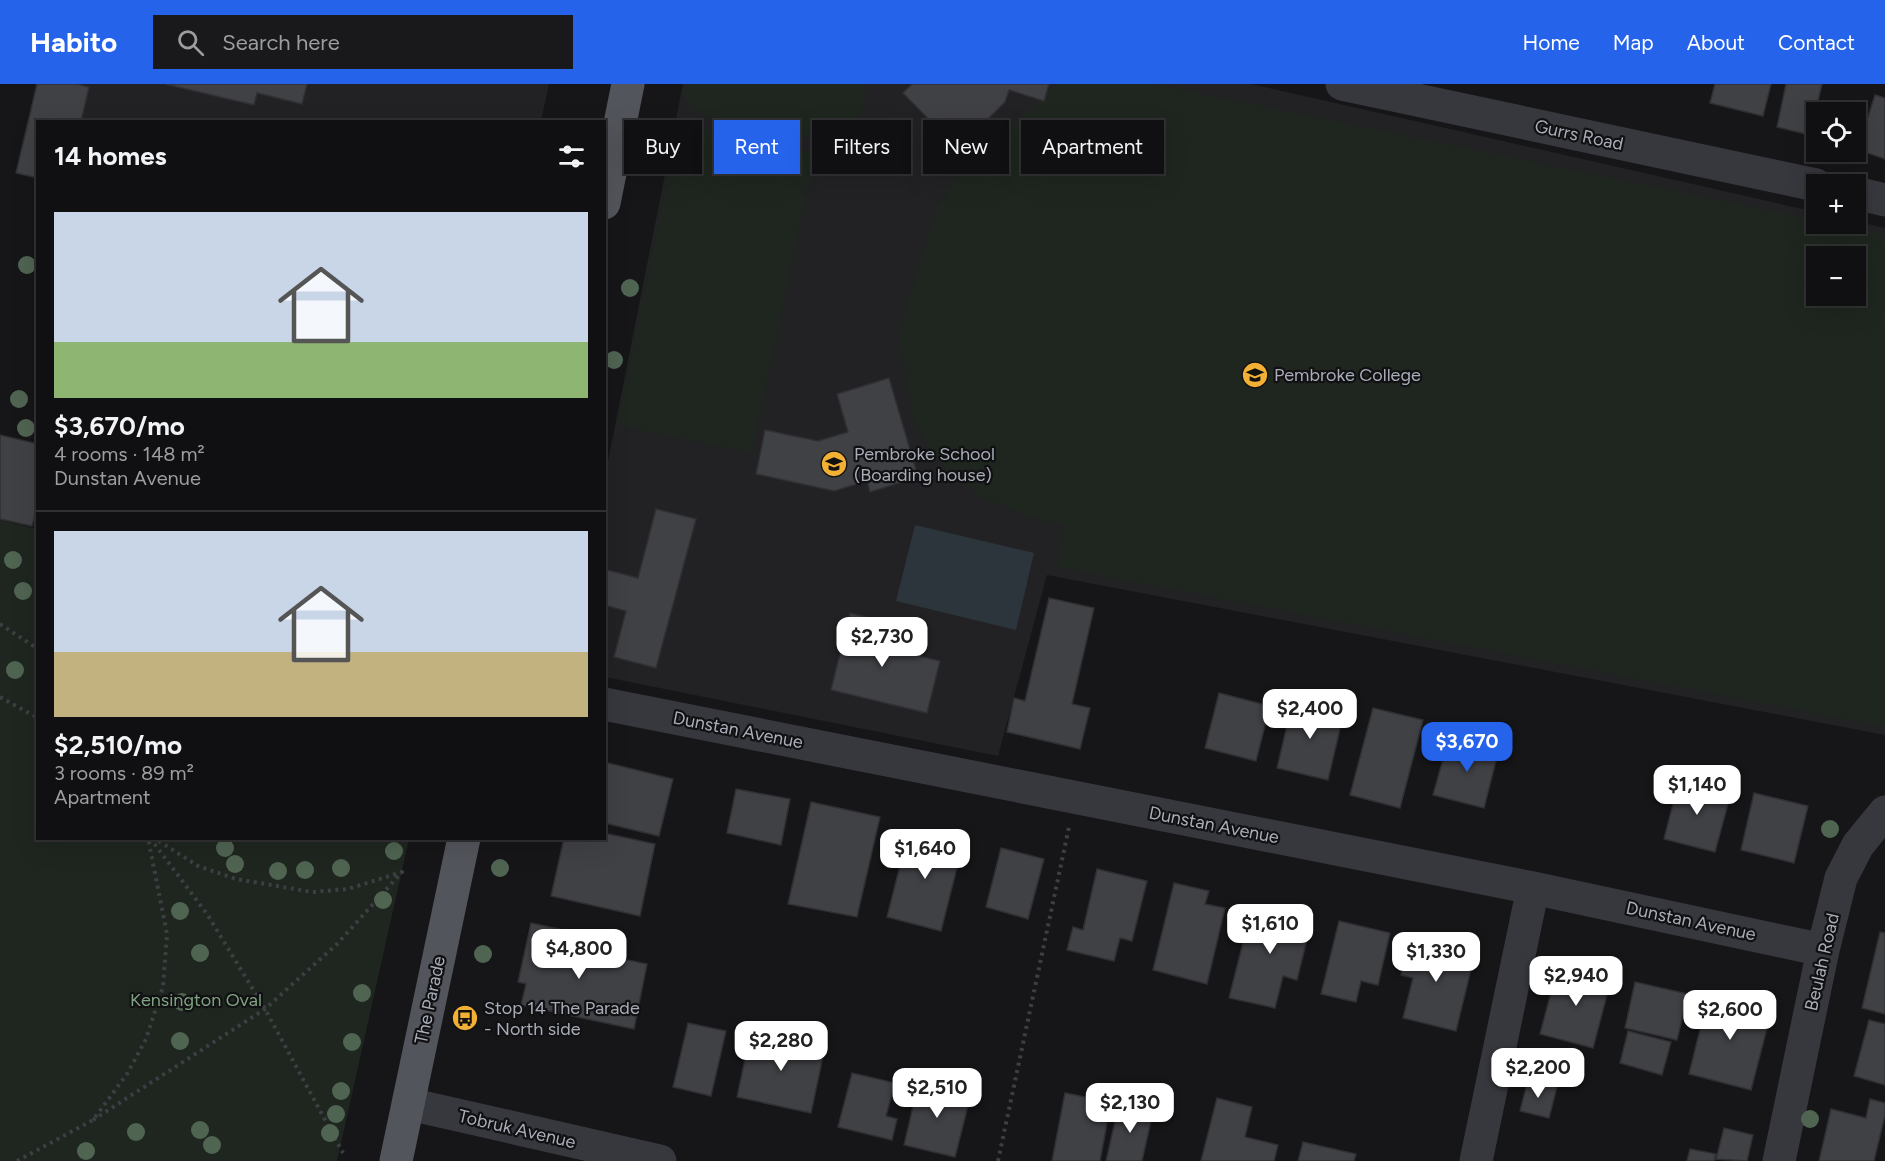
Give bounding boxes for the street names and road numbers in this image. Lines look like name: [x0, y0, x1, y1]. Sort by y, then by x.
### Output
street label: Gurrs Road: [1533, 115, 1625, 155]
street label: Dunstan Avenue: [671, 707, 805, 753]
street label: Dunstan Avenue: [1147, 802, 1281, 848]
street label: Dunstan Avenue: [1624, 897, 1758, 946]
street label: Beulah Road: [1800, 911, 1844, 1013]
street label: The Parade: [410, 954, 450, 1046]
street label: Tobruk Avenue: [456, 1105, 578, 1153]

